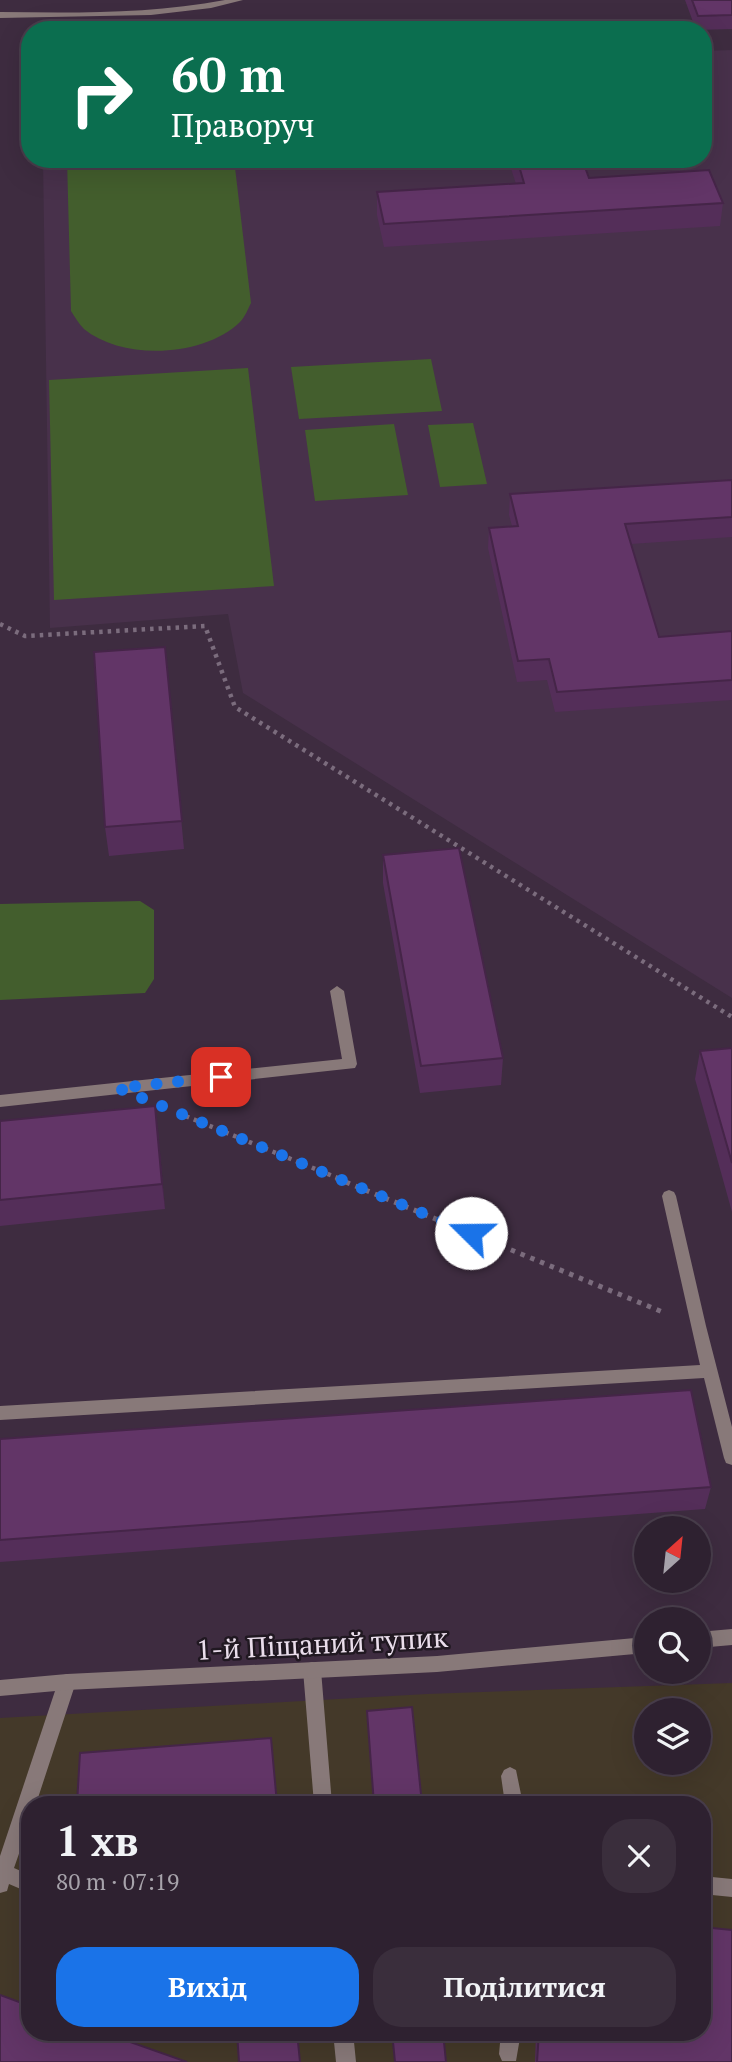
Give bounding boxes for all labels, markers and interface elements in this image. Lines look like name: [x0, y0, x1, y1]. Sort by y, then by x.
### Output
text: 60 m: [171, 41, 285, 106]
icon: right: [56, 49, 147, 140]
text: Праворуч: [171, 104, 315, 146]
pin: [191, 1047, 251, 1107]
icon: arrive: [202, 1058, 240, 1096]
position arrow: [434, 1196, 508, 1270]
north arrow: [634, 1516, 710, 1592]
map controls: [634, 1516, 711, 1775]
button: search: [634, 1607, 711, 1684]
street label: 1-й Піщаний тупик: [195, 1618, 450, 1668]
button: layers: [634, 1698, 711, 1775]
text: 1 хв: [56, 1812, 139, 1868]
button: close: [602, 1819, 676, 1893]
text: 80 m · 07:19: [56, 1866, 179, 1897]
button: Вихід: [56, 1947, 359, 2027]
button: Поділитися: [373, 1947, 676, 2027]

